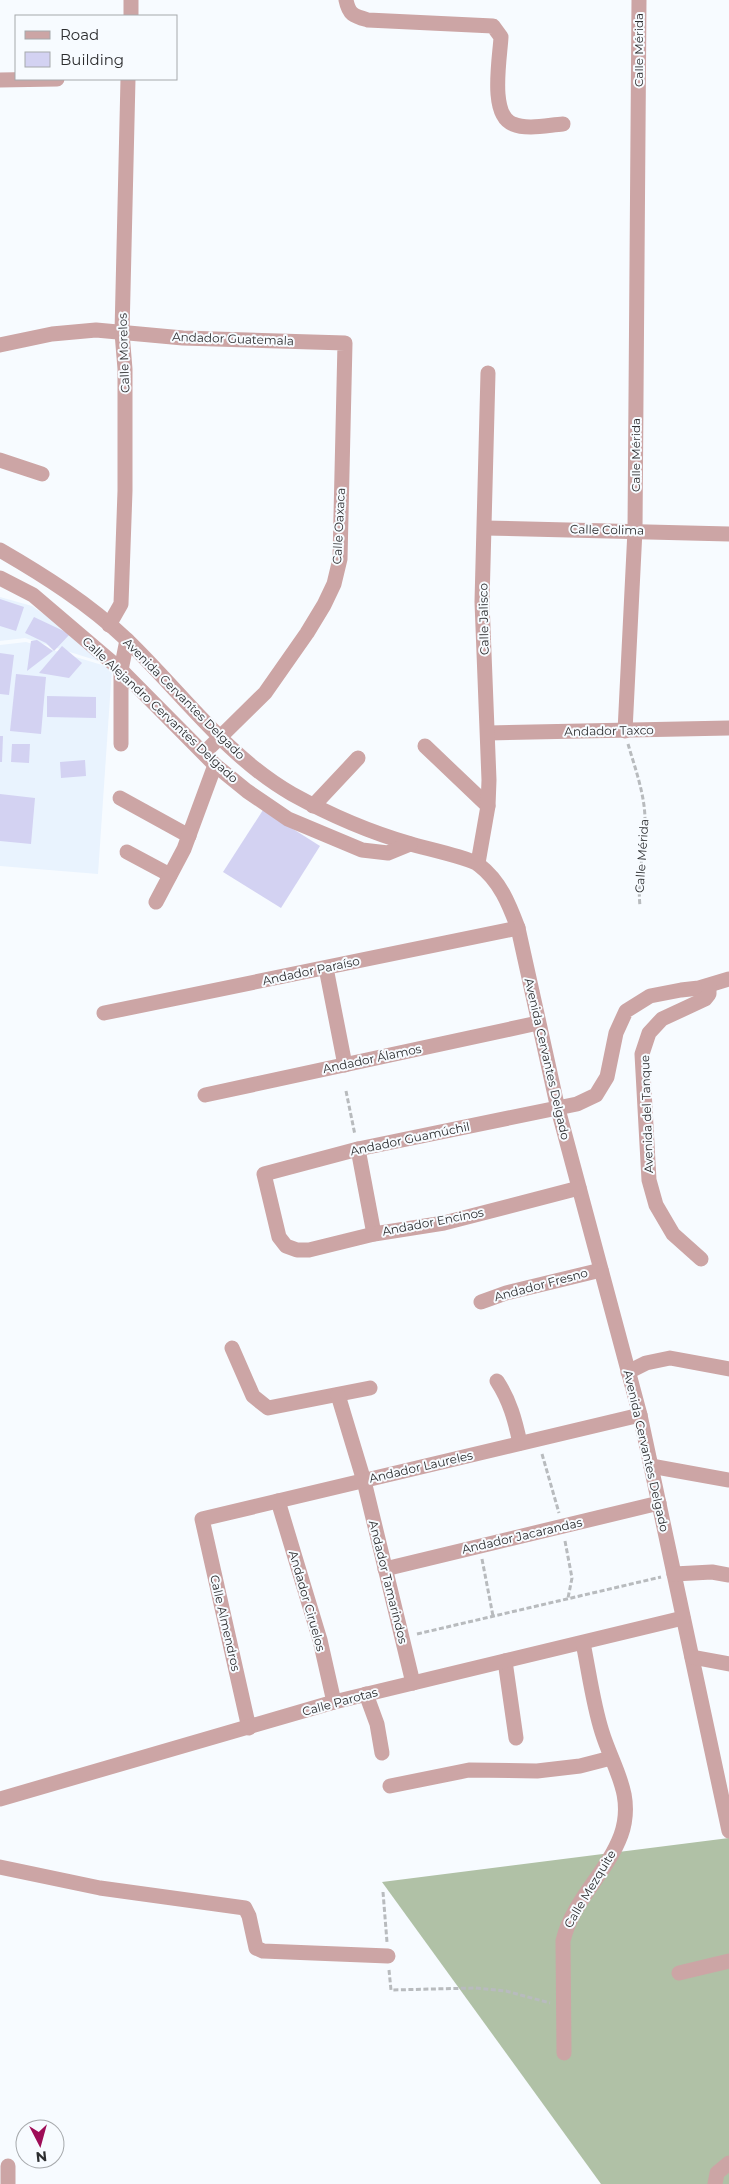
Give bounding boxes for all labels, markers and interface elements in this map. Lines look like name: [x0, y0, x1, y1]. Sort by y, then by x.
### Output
street label: Calle Mérida: [631, 13, 646, 87]
legend: [15, 15, 178, 80]
text: Road: [60, 25, 99, 44]
text: Building: [60, 50, 124, 69]
street label: Calle Morelos: [115, 313, 132, 393]
street label: Andador Guatemala: [172, 329, 294, 348]
street label: Calle Mérida: [628, 418, 643, 492]
street label: Calle Oaxaca: [329, 487, 348, 565]
street label: Calle Colima: [570, 521, 644, 538]
street label: Calle Jalisco: [475, 583, 492, 655]
street label: Calle Alejandro Cervantes Delgado: [79, 633, 241, 786]
street label: Avenida Cervantes Delgado: [120, 635, 248, 763]
street label: Andador Taxco: [564, 722, 654, 739]
street label: Calle Mérida: [631, 818, 652, 894]
street label: Andador Paraíso: [261, 953, 361, 988]
street label: Avenida Cervantes Delgado: [522, 976, 573, 1141]
street label: Andador Álamos: [321, 1041, 423, 1076]
street label: Avenida del Tanque: [637, 1055, 656, 1174]
street label: Andador Guamúchil: [349, 1118, 471, 1159]
street label: Andador Encinos: [381, 1204, 485, 1239]
street label: Andador Fresno: [492, 1265, 589, 1304]
street label: Avenida Cervantes Delgado: [621, 1368, 672, 1533]
street label: Andador Laureles: [368, 1447, 474, 1486]
street label: Andador Jacarandas: [460, 1514, 584, 1557]
street label: Andador Tamarindos: [366, 1519, 411, 1645]
street label: Andador Ciruelos: [286, 1549, 329, 1653]
street label: Calle Almendros: [207, 1573, 244, 1673]
street label: Calle Parotas: [300, 1684, 379, 1719]
street label: Calle Mezquite: [560, 1847, 619, 1930]
north arrow: [15, 2119, 65, 2169]
text: N: [35, 2147, 48, 2166]

